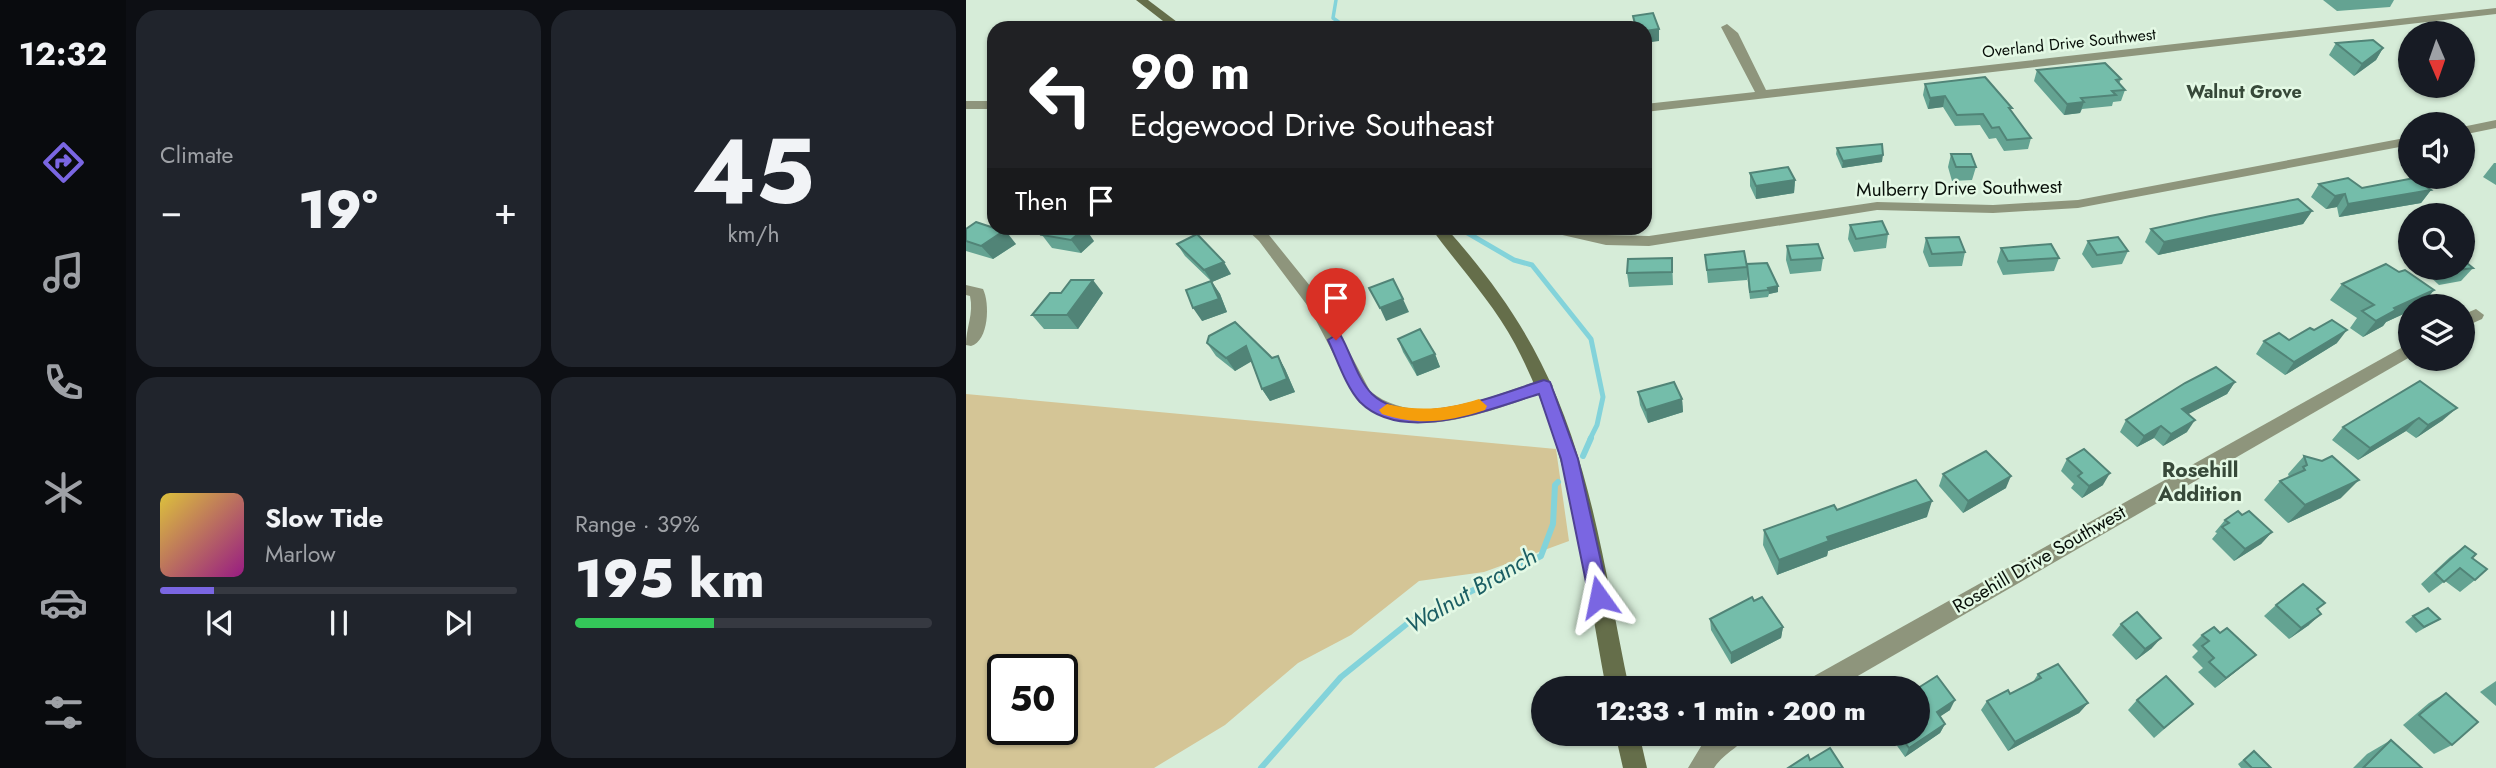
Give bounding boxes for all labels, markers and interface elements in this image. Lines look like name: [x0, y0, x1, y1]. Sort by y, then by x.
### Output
north arrow: [2398, 21, 2474, 98]
map controls: [2398, 21, 2475, 371]
street label: Overland Drive Southwest: [1981, 22, 2157, 64]
text: 12:32: [19, 31, 107, 77]
text: 90 m: [1130, 37, 1250, 107]
icon: left: [1015, 49, 1106, 140]
district label: Walnut Grove: [2186, 79, 2302, 105]
text: Edgewood Drive Southeast: [1130, 102, 1494, 148]
text: 45: [692, 106, 815, 237]
button: sound: [2398, 112, 2475, 189]
icon: directions: [39, 138, 88, 187]
text: Climate: [160, 138, 233, 172]
text: 19°: [298, 172, 378, 248]
street label: Mulberry Drive Southwest: [1856, 173, 2063, 203]
text: Then: [1015, 182, 1068, 220]
icon: arrive: [1082, 182, 1120, 220]
text: −: [160, 183, 182, 238]
text: +: [494, 183, 517, 238]
button: search: [2398, 203, 2475, 280]
text: km/h: [728, 217, 779, 251]
icon: music: [39, 248, 88, 297]
pin: [1306, 268, 1366, 340]
icon: arrive: [1317, 279, 1355, 317]
button: layers: [2398, 294, 2475, 371]
icon: phone: [39, 358, 88, 407]
district label: Rosehill Addition: [2157, 455, 2242, 509]
icon: climate: [39, 468, 88, 517]
street label: Rosehill Drive Southwest: [1948, 498, 2131, 620]
text: Slow Tide: [265, 499, 384, 537]
text: Range · 39%: [575, 507, 700, 541]
text: Marlow: [265, 537, 336, 571]
water label: Walnut Branch: [1399, 538, 1543, 642]
text: 195 km: [575, 541, 764, 617]
position arrow: [1562, 560, 1636, 634]
icon: car: [39, 578, 88, 627]
icon: previous: [201, 604, 239, 642]
icon: pause: [320, 604, 358, 642]
icon: next: [439, 604, 477, 642]
speed limit sign: 50: [987, 654, 1078, 745]
icon: filters: [39, 688, 88, 737]
text: 12:33 · 1 min · 200 m: [1595, 692, 1866, 730]

